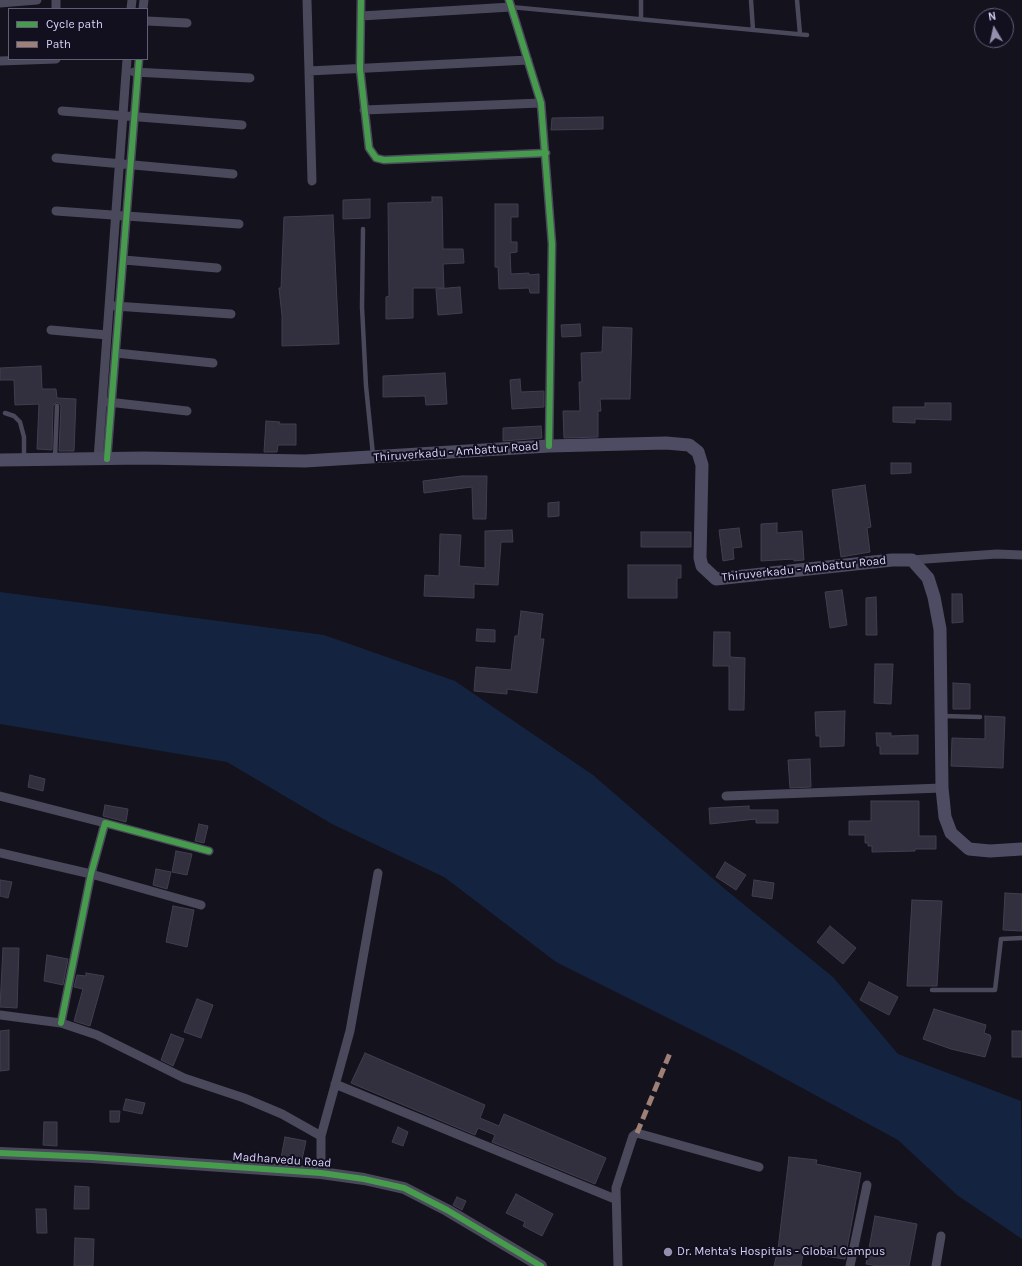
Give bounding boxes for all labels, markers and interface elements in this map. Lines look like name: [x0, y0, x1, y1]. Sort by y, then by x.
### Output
legend: [8, 8, 148, 60]
north arrow: [974, 8, 1014, 48]
text: N: [987, 10, 997, 24]
text: Cycle path: [46, 17, 103, 31]
text: Path: [46, 37, 71, 51]
street label: Thiruverkadu - Ambattur Road: [373, 439, 539, 465]
street label: Thiruverkadu - Ambattur Road: [721, 553, 887, 585]
street label: Madharvedu Road: [232, 1149, 332, 1171]
place label: Dr. Mehta's Hospitals - Global Campus: [677, 1245, 885, 1259]
marker: Dr. Mehta's Hospitals - Global Campus: [662, 1246, 674, 1258]

